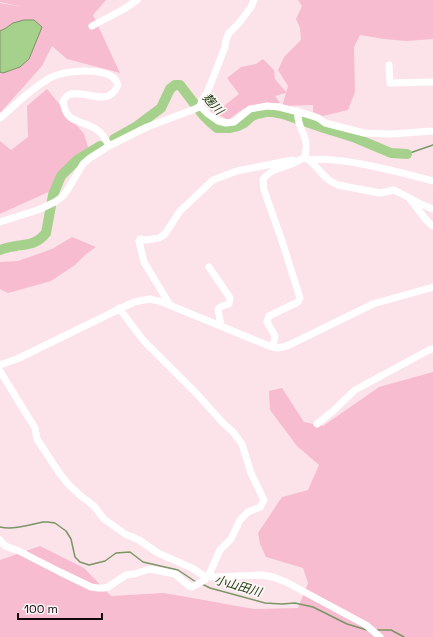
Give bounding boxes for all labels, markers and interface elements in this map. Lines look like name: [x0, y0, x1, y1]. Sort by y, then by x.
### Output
water label: 麹川: [199, 90, 228, 120]
water label: 小山田川: [213, 572, 265, 601]
scale bar: [18, 595, 102, 621]
text: 100 m: [24, 601, 58, 617]

